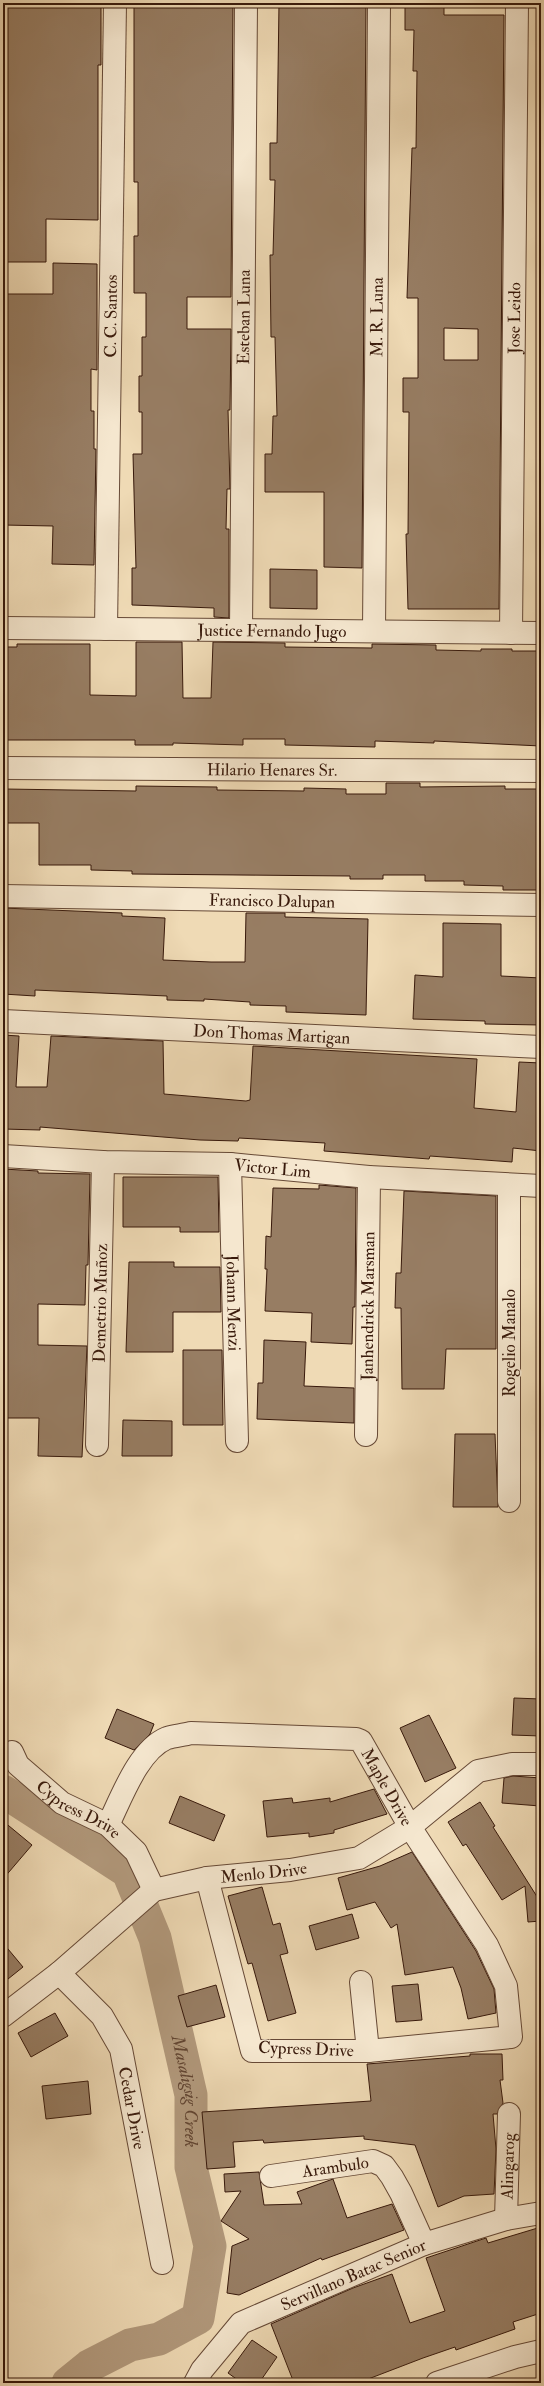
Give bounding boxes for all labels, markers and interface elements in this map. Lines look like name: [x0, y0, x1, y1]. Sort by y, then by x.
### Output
street label: Esteban Luna: [233, 268, 254, 365]
street label: C. C. Santos: [99, 274, 122, 358]
street label: M. R. Luna: [366, 276, 387, 357]
street label: Jose Leido: [503, 282, 525, 355]
street label: Justice Fernando Jugo: [196, 619, 347, 642]
street label: Hilario Henares Sr.: [207, 759, 337, 780]
street label: Francisco Dalupan: [209, 889, 336, 913]
street label: Don Thomas Martigan: [192, 1020, 351, 1048]
street label: Victor Lim: [233, 1154, 312, 1182]
street label: Janhendrick Marsman: [356, 1231, 379, 1382]
street label: Demetrio Muñoz: [88, 1243, 112, 1363]
street label: Johann Menzi: [221, 1253, 245, 1352]
street label: Rogelio Manalo: [499, 1289, 520, 1397]
street label: Maple Drive: [357, 1744, 417, 1829]
street label: Cypress Drive: [32, 1775, 126, 1843]
street label: Menlo Drive: [219, 1857, 309, 1887]
water label: Masaligsig Creek: [166, 2032, 203, 2147]
street label: Cypress Drive: [258, 2037, 354, 2062]
street label: Cedar Drive: [114, 2065, 151, 2151]
street label: Alingarog: [496, 2132, 519, 2201]
street label: Arambulo: [300, 2151, 370, 2182]
street label: Servillano Batac Senior: [277, 2234, 430, 2315]

